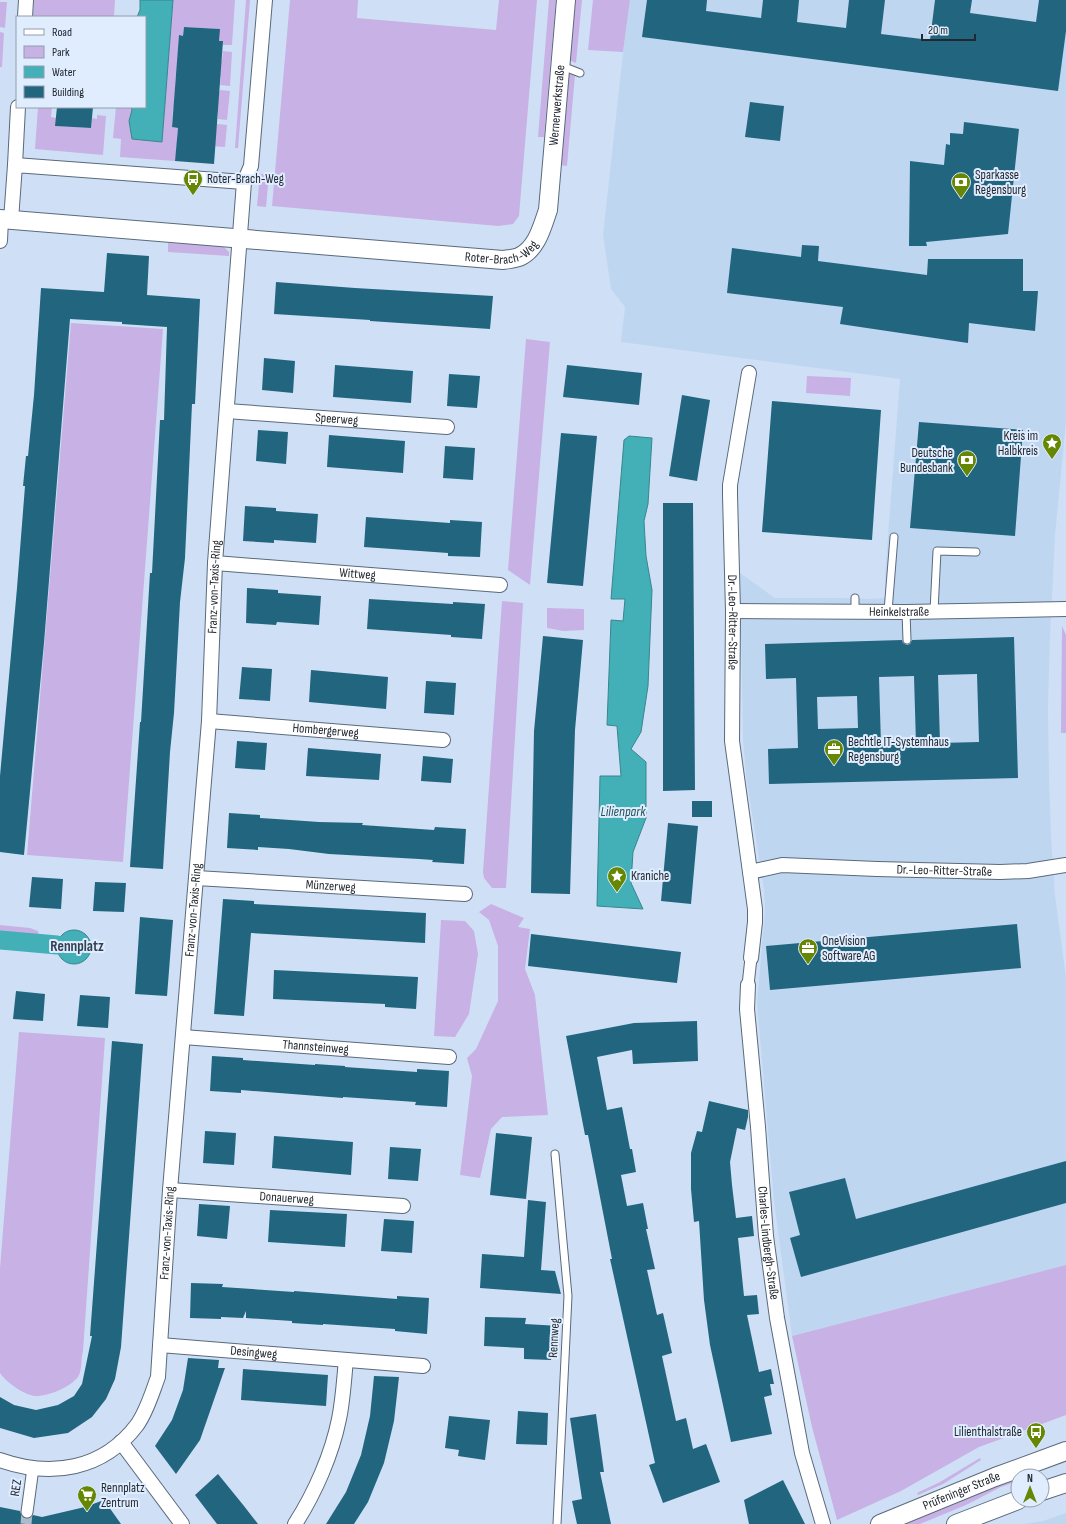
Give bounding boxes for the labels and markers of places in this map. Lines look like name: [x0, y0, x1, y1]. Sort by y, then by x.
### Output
place label: Sparkasse Regensburg: [975, 167, 1026, 198]
bus stop icon: Roter-Brach-Weg: [182, 168, 204, 196]
place label: Roter-Brach-Weg: [207, 171, 284, 187]
bank icon: Sparkasse Regensburg: [950, 171, 972, 199]
place label: Kreis im Halbkreis: [998, 428, 1038, 459]
place icon: Kreis im Halbkreis: [1041, 432, 1063, 460]
place label: Deutsche Bundesbank: [900, 445, 953, 476]
bank icon: Deutsche Bundesbank: [956, 449, 978, 477]
place label: Bechtle IT-Systemhaus Regensburg: [848, 734, 949, 765]
office icon: Bechtle IT-Systemhaus Regensburg: [823, 738, 845, 766]
place icon: Kraniche: [606, 865, 628, 893]
place label: Kraniche: [631, 868, 669, 884]
place label: OneVision Software AG: [822, 933, 876, 964]
office icon: OneVision Software AG: [797, 937, 819, 965]
bus stop icon: Lilienthalstraße: [1025, 1421, 1047, 1449]
place label: Lilienthalstraße: [954, 1424, 1022, 1440]
place label: Rennplatz Zentrum: [101, 1480, 145, 1511]
supermarket icon: Rennplatz Zentrum: [76, 1484, 98, 1512]

